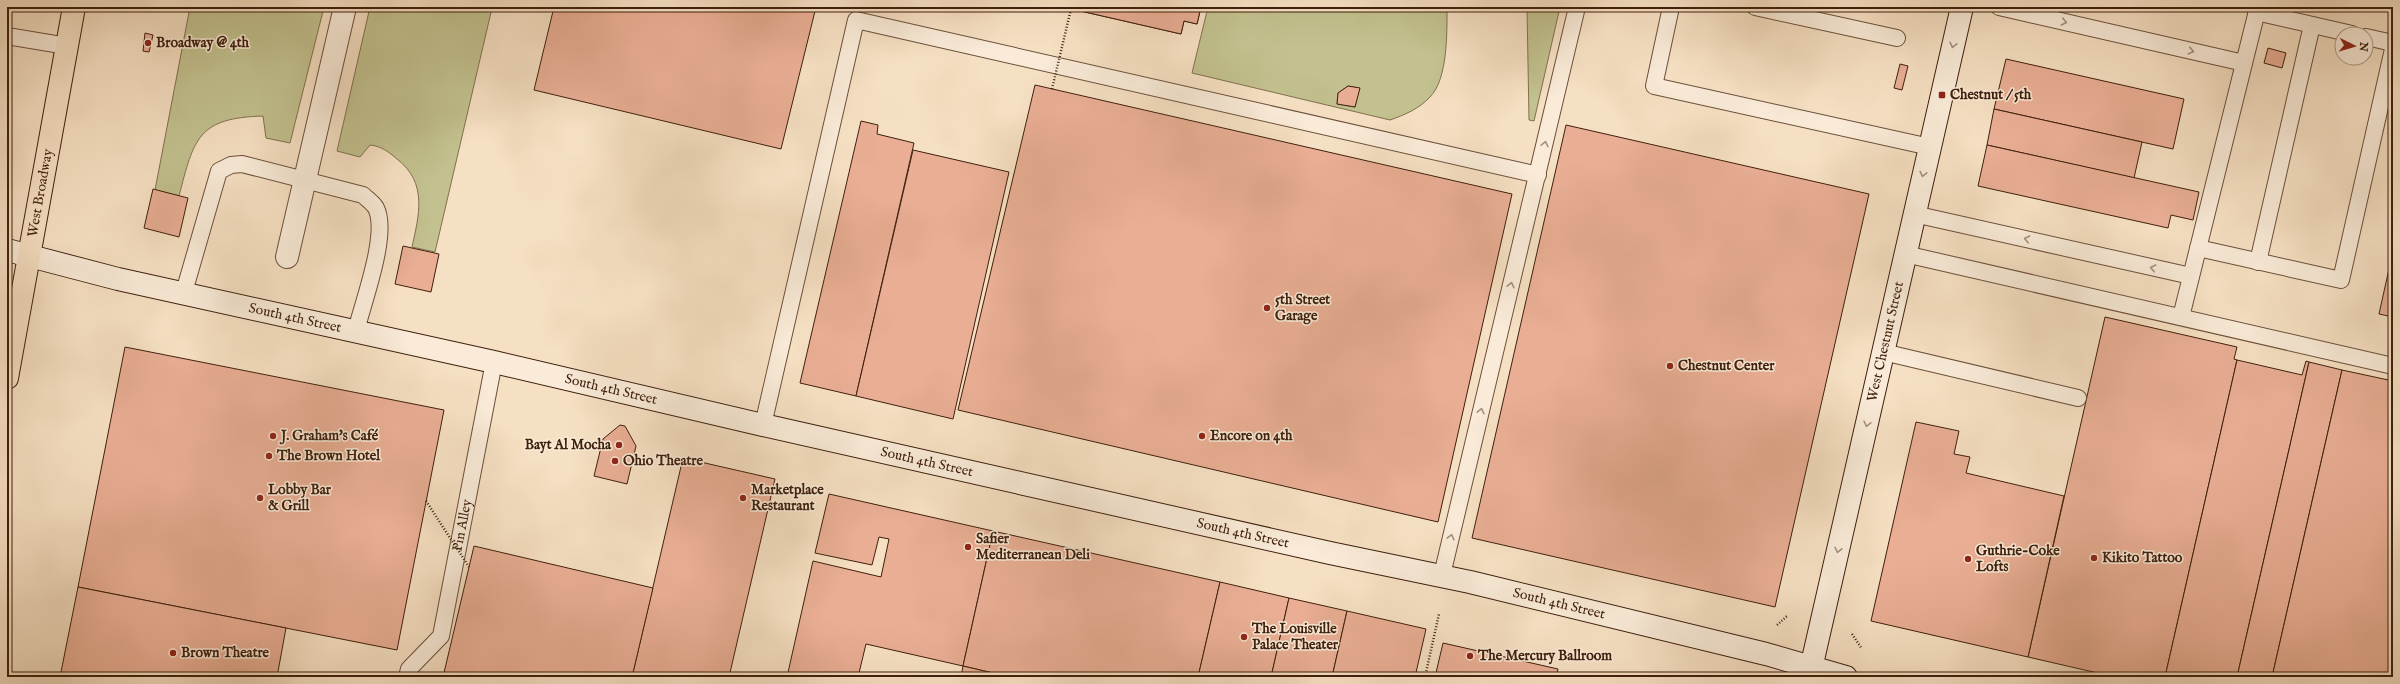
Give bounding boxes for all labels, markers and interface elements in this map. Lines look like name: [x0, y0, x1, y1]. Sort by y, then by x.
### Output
one-way arrow: [2061, 17, 2067, 25]
north arrow: [2334, 26, 2374, 66]
place label: Broadway @ 4th: [156, 34, 250, 52]
marker: Broadway @ 4th: [143, 38, 153, 48]
text: N: [2356, 40, 2370, 53]
one-way arrow: [1950, 42, 1958, 48]
one-way arrow: [2187, 46, 2194, 54]
place label: Chestnut / 5th: [1950, 86, 2032, 104]
marker: Chestnut / 5th: [1937, 90, 1947, 100]
one-way arrow: [1540, 141, 1548, 148]
street label: West Broadway: [24, 147, 57, 239]
one-way arrow: [1920, 171, 1928, 177]
one-way arrow: [2023, 235, 2030, 243]
one-way arrow: [2150, 264, 2157, 273]
street label: West Chestnut Street: [1863, 280, 1908, 404]
one-way arrow: [1507, 281, 1515, 288]
place label: 5th Street Garage: [1275, 291, 1330, 325]
street label: South 4th Street: [247, 299, 343, 337]
marker: 5th Street Garage: [1262, 303, 1272, 313]
place label: Chestnut Center: [1678, 357, 1775, 375]
marker: Chestnut Center: [1665, 361, 1675, 371]
street label: South 4th Street: [563, 370, 659, 409]
one-way arrow: [1477, 408, 1485, 414]
one-way arrow: [1863, 420, 1871, 427]
place label: J. Graham's Café: [279, 427, 379, 445]
place label: Encore on 4th: [1210, 427, 1293, 445]
marker: J. Graham's Café: [268, 431, 278, 441]
marker: Encore on 4th: [1197, 431, 1207, 441]
place label: Bayt Al Mocha: [525, 436, 612, 454]
marker: Bayt Al Mocha: [614, 440, 624, 450]
street label: South 4th Street: [879, 443, 975, 481]
place label: The Brown Hotel: [276, 447, 381, 465]
marker: The Brown Hotel: [264, 451, 274, 461]
place label: Ohio Theatre: [623, 452, 703, 470]
marker: Ohio Theatre: [610, 456, 620, 466]
place label: Lobby Bar & Grill: [268, 481, 332, 515]
place label: Marketplace Restaurant: [751, 481, 824, 515]
marker: Lobby Bar & Grill: [255, 493, 265, 503]
marker: Marketplace Restaurant: [738, 493, 748, 503]
street label: Pin Alley: [449, 498, 476, 553]
street label: South 4th Street: [1195, 514, 1291, 553]
place label: Safier Mediterranean Deli: [976, 530, 1090, 564]
one-way arrow: [1446, 534, 1455, 541]
marker: Safier Mediterranean Deli: [963, 542, 973, 552]
place label: Guthrie-Coke Lofts: [1976, 542, 2060, 576]
one-way arrow: [1835, 547, 1843, 554]
place label: Kikito Tattoo: [2102, 549, 2183, 567]
marker: Kikito Tattoo: [2089, 553, 2099, 563]
marker: Guthrie-Coke Lofts: [1963, 554, 1973, 564]
street label: South 4th Street: [1511, 584, 1607, 624]
place label: The Louisville Palace Theater: [1251, 620, 1339, 654]
marker: The Louisville Palace Theater: [1239, 632, 1249, 642]
place label: Brown Theatre: [181, 644, 270, 662]
place label: The Mercury Ballroom: [1477, 647, 1612, 665]
marker: Brown Theatre: [168, 648, 178, 658]
marker: The Mercury Ballroom: [1465, 651, 1475, 661]

